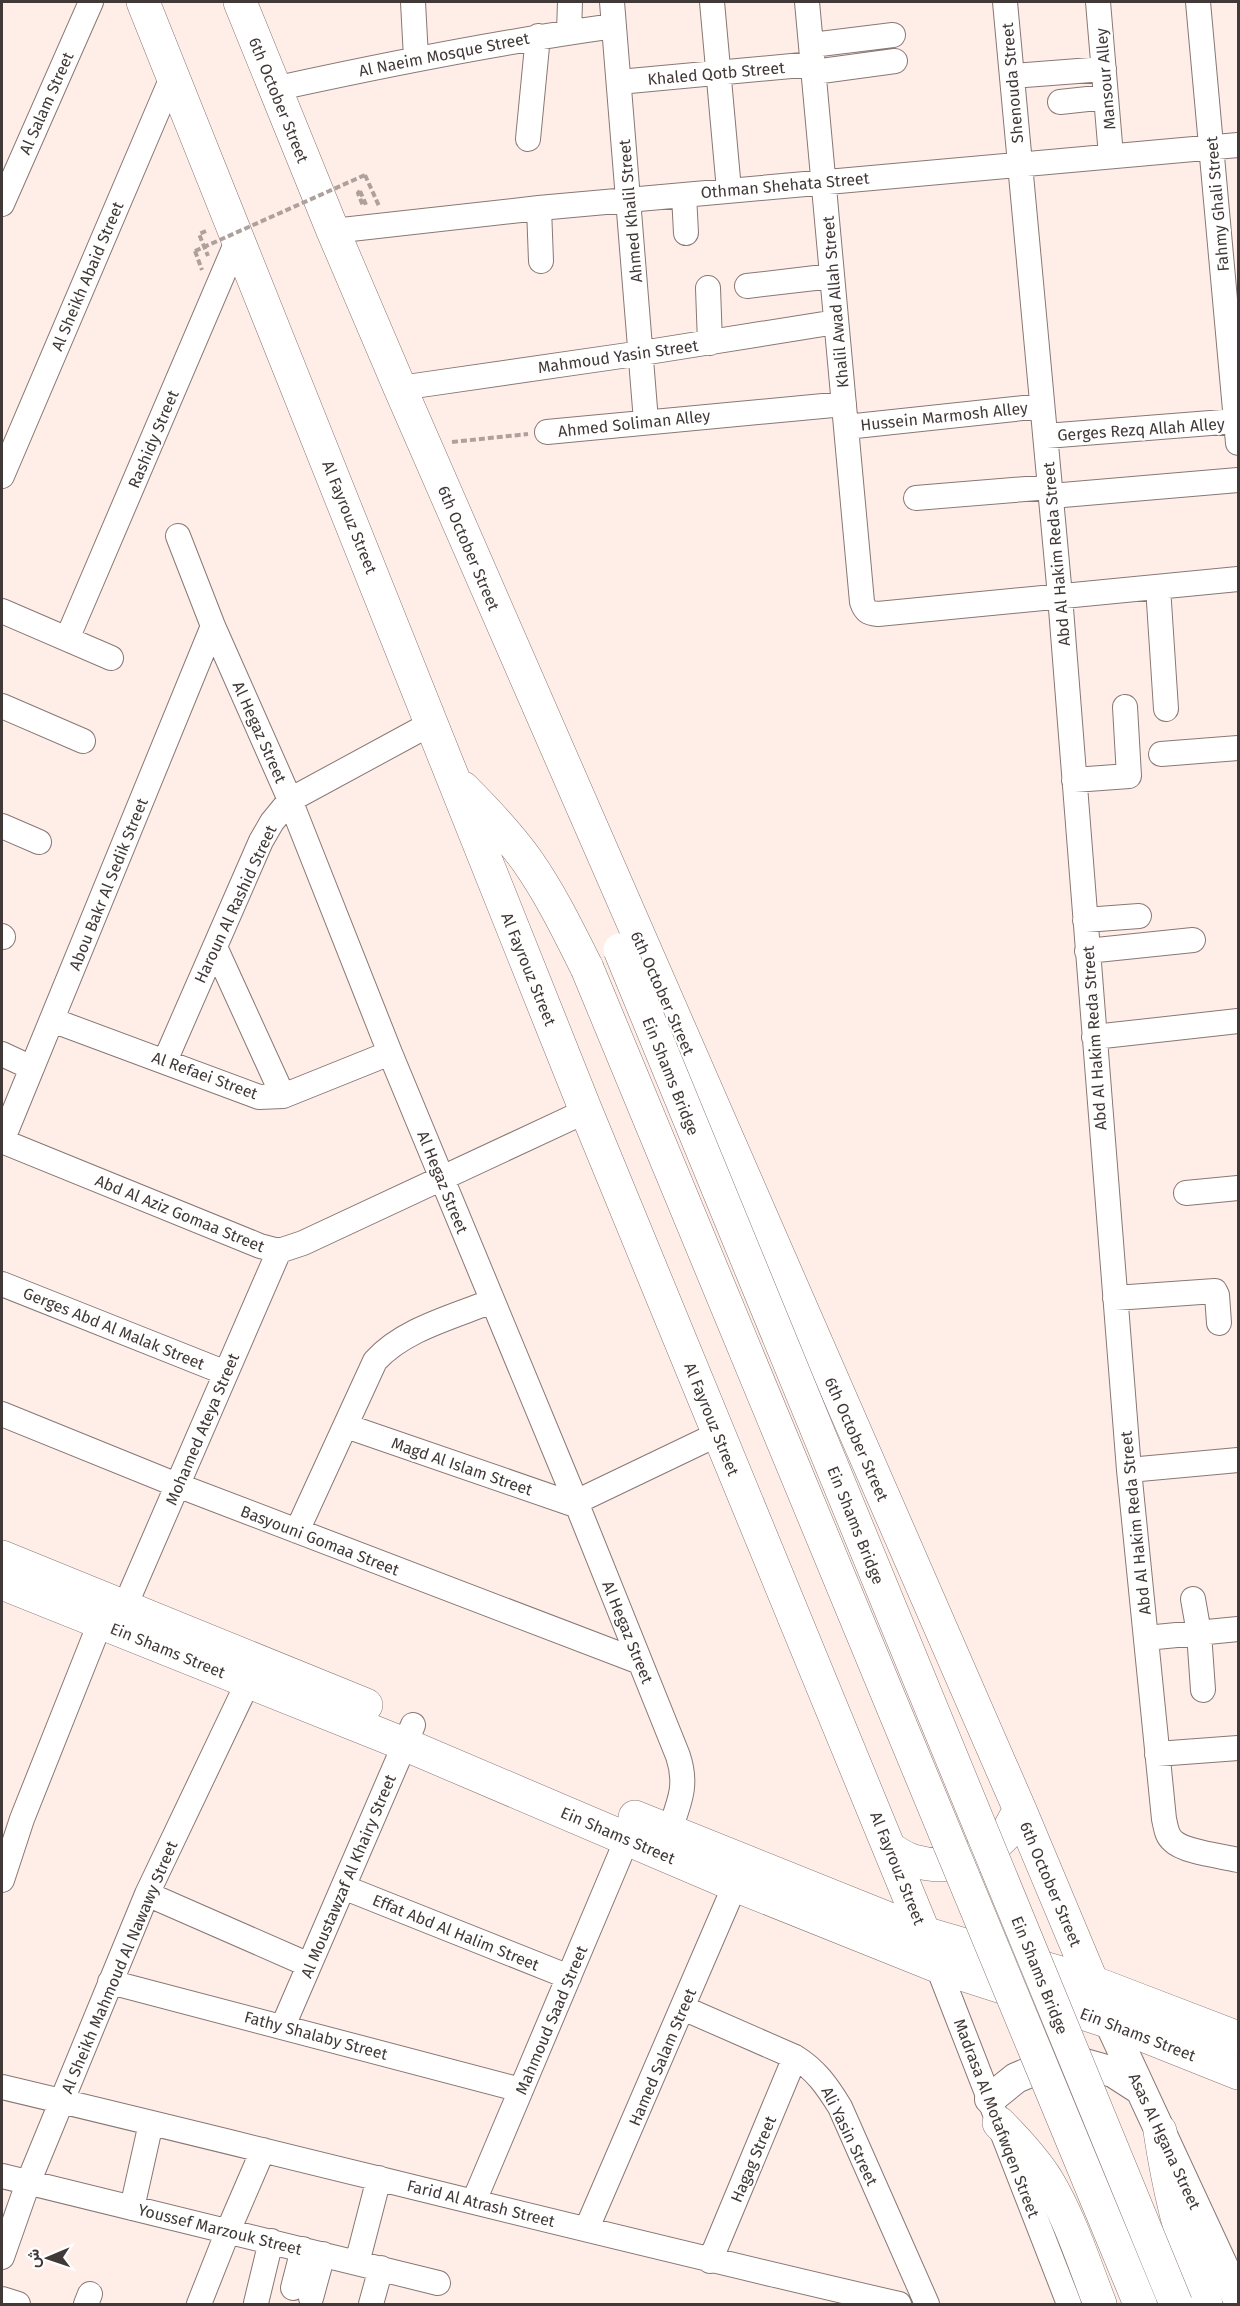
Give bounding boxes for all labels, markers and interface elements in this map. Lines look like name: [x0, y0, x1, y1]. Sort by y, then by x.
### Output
street label: Shenouda Street: [998, 22, 1027, 144]
street label: Mansour Alley: [1092, 27, 1119, 131]
street label: Al Naeim Mosque Street: [357, 29, 531, 80]
street label: 6th October Street: [245, 35, 312, 166]
street label: Al Salam Street: [15, 49, 78, 157]
street label: Khaled Qotb Street: [647, 58, 786, 89]
street label: Fahmy Ghali Street: [1202, 135, 1233, 272]
street label: Ahmed Khalil Street: [615, 138, 646, 283]
street label: Othman Shehata Street: [700, 169, 870, 202]
street label: Al Sheikh Abaid Street: [47, 199, 128, 354]
street label: Khalil Awad Allah Street: [818, 215, 852, 389]
street label: Mahmoud Yasin Street: [537, 336, 700, 377]
street label: Rashidy Street: [124, 387, 183, 491]
street label: Hussein Marmosh Alley: [859, 398, 1029, 435]
street label: Ahmed Soliman Alley: [557, 406, 711, 441]
street label: Gerges Rezq Allah Alley: [1057, 414, 1225, 445]
street label: Al Fayrouz Street: [318, 458, 381, 577]
street label: Abd Al Hakim Reda Street: [1039, 461, 1074, 647]
street label: 6th October Street: [434, 483, 503, 614]
street label: Al Hegaz Street: [229, 679, 290, 786]
street label: Abou Bakr Al Sedik Street: [65, 795, 152, 973]
street label: Haroun Al Rashid Street: [190, 822, 281, 986]
street label: Al Fayrouz Street: [497, 910, 560, 1029]
street label: 6th October Street: [627, 928, 698, 1058]
street label: Abd Al Hakim Reda Street: [1079, 945, 1110, 1131]
street label: Ein Shams Bridge: [638, 1014, 703, 1138]
street label: Al Refaei Street: [149, 1048, 260, 1103]
street label: Al Hegaz Street: [413, 1128, 472, 1237]
street label: Abd Al Aziz Gomaa Street: [93, 1171, 267, 1256]
street label: Gerges Abd Al Malak Street: [20, 1283, 208, 1374]
street label: Mohamed Ateya Street: [162, 1350, 243, 1508]
street label: Al Fayrouz Street: [680, 1360, 743, 1479]
street label: 6th October Street: [821, 1374, 892, 1504]
street label: Abd Al Hakim Reda Street: [1116, 1430, 1155, 1616]
street label: Magd Al Islam Street: [389, 1433, 535, 1500]
street label: Ein Shams Bridge: [823, 1463, 888, 1587]
street label: Basyouni Gomaa Street: [238, 1501, 402, 1580]
street label: Al Hegaz Street: [598, 1578, 657, 1687]
street label: Ein Shams Street: [108, 1619, 228, 1682]
street label: Al Moustawzaf Al Khairy Street: [297, 1771, 400, 1981]
street label: Ein Shams Street: [558, 1803, 678, 1868]
street label: Al Fayrouz Street: [866, 1809, 929, 1928]
street label: 6th October Street: [1016, 1819, 1085, 1950]
street label: Al Sheikh Mahmoud Al Nawawy Street: [57, 1838, 182, 2096]
street label: Effat Abd Al Halim Street: [370, 1890, 542, 1975]
street label: Ein Shams Bridge: [1007, 1913, 1072, 2037]
street label: Mahmoud Saad Street: [511, 1943, 592, 2098]
street label: Hamed Salam Street: [625, 1985, 700, 2129]
street label: Ein Shams Street: [1077, 2004, 1199, 2065]
street label: Fathy Shalaby Street: [242, 2007, 390, 2064]
street label: Madrasa Al Motafwqen Street: [950, 2016, 1043, 2221]
street label: Asas Al Hgana Street: [1125, 2070, 1205, 2213]
street label: Ali Yasin Street: [817, 2084, 882, 2189]
street label: Hagag Street: [727, 2113, 780, 2205]
street label: Farid Al Atrash Street: [405, 2176, 557, 2231]
street label: Youssef Marzouk Street: [136, 2200, 304, 2259]
north arrow: [18, 2228, 78, 2288]
text: ش: [24, 2249, 43, 2268]

